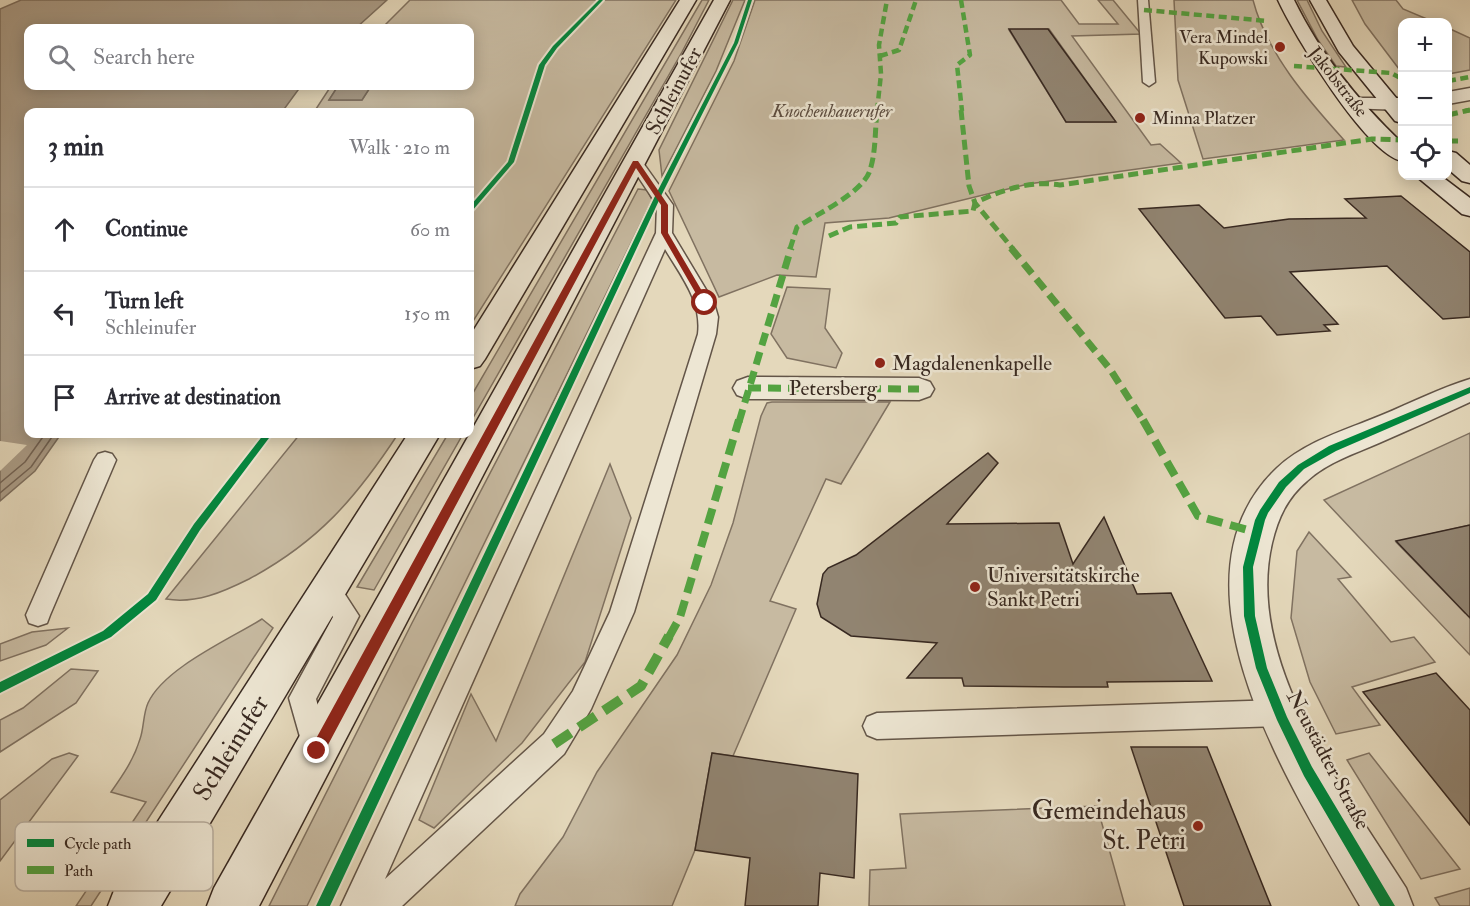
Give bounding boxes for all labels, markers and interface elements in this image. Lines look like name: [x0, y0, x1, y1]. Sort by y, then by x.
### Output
map controls: [1398, 18, 1452, 180]
button: +: [1398, 18, 1452, 72]
search box: [24, 24, 474, 90]
place label: Vera Mindel Kupowski: [1179, 26, 1268, 70]
marker: Vera Mindel Kupowski: [1273, 40, 1287, 54]
icon: search: [45, 41, 78, 74]
street label: Jakobstraße: [1303, 41, 1373, 122]
street label: Schleinufer: [640, 42, 708, 140]
text: Search here: [93, 43, 195, 71]
button: −: [1398, 72, 1452, 126]
park label: Knochenhauerufer: [771, 100, 893, 123]
place label: Minna Platzer: [1152, 107, 1256, 130]
marker: Minna Platzer: [1133, 111, 1147, 125]
button: locate: [1398, 126, 1452, 180]
text: 3 min: [48, 131, 104, 163]
text: Walk · 210 m: [349, 135, 450, 160]
icon: ahead: [48, 213, 81, 246]
text: Continue: [105, 215, 188, 243]
text: 60 m: [410, 217, 450, 242]
text: Turn left: [105, 287, 184, 315]
route start: [691, 289, 717, 315]
icon: left: [48, 297, 81, 330]
text: 150 m: [404, 301, 450, 326]
text: Schleinufer: [105, 315, 196, 340]
place label: Magdalenenkapelle: [892, 350, 1052, 377]
marker: Magdalenenkapelle: [873, 356, 887, 370]
street label: Petersberg: [789, 375, 878, 402]
icon: arrive: [48, 381, 81, 414]
text: Arrive at destination: [105, 383, 281, 411]
place label: Universitätskirche Sankt Petri: [987, 562, 1140, 613]
marker: Universitätskirche Sankt Petri: [968, 580, 982, 594]
street label: Neustädter Straße: [1280, 686, 1376, 834]
street label: Schleinufer: [186, 689, 276, 807]
route end: [303, 737, 329, 763]
place label: Gemeindehaus St. Petri: [1032, 795, 1186, 857]
marker: Gemeindehaus St. Petri: [1191, 819, 1205, 833]
legend: [15, 822, 213, 891]
text: Cycle path: [64, 834, 132, 855]
text: Path: [64, 861, 94, 881]

